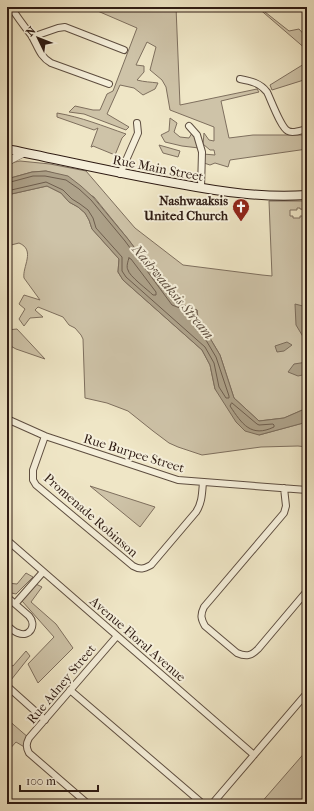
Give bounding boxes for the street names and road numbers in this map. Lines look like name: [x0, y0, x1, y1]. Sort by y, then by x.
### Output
street label: Rue Main Street: [111, 152, 205, 184]
street label: Rue Burpee Street: [82, 431, 186, 476]
street label: Promenade Robinson: [41, 470, 141, 560]
street label: Avenue Floral Avenue: [86, 593, 189, 685]
street label: Rue Adney Street: [23, 641, 99, 727]

